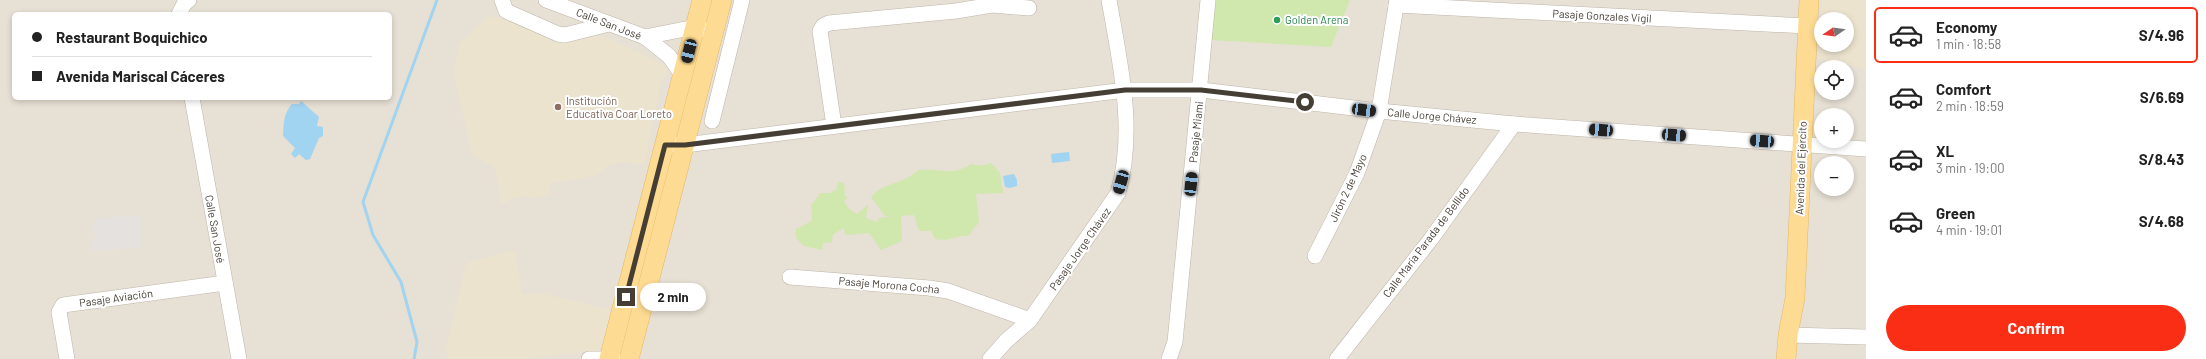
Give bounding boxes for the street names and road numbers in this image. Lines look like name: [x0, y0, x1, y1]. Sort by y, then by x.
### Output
street label: Calle San José: [575, 5, 644, 42]
street label: Pasaje Gonzales Vigil: [1552, 6, 1652, 25]
street label: Pasaje Miami: [1186, 100, 1205, 163]
street label: Calle Jorge Chávez: [1387, 105, 1477, 126]
street label: Avenida del Ejército: [1792, 121, 1809, 215]
street label: Jirón 2 de Mayo: [1326, 152, 1369, 224]
street label: Calle María Parada de Bellido: [1380, 184, 1471, 300]
street label: Calle San José: [203, 194, 228, 264]
street label: Pasaje Jorge Chávez: [1046, 205, 1113, 293]
street label: Pasaje Morona Cocha: [838, 274, 940, 295]
street label: Pasaje Aviación: [78, 286, 154, 309]

